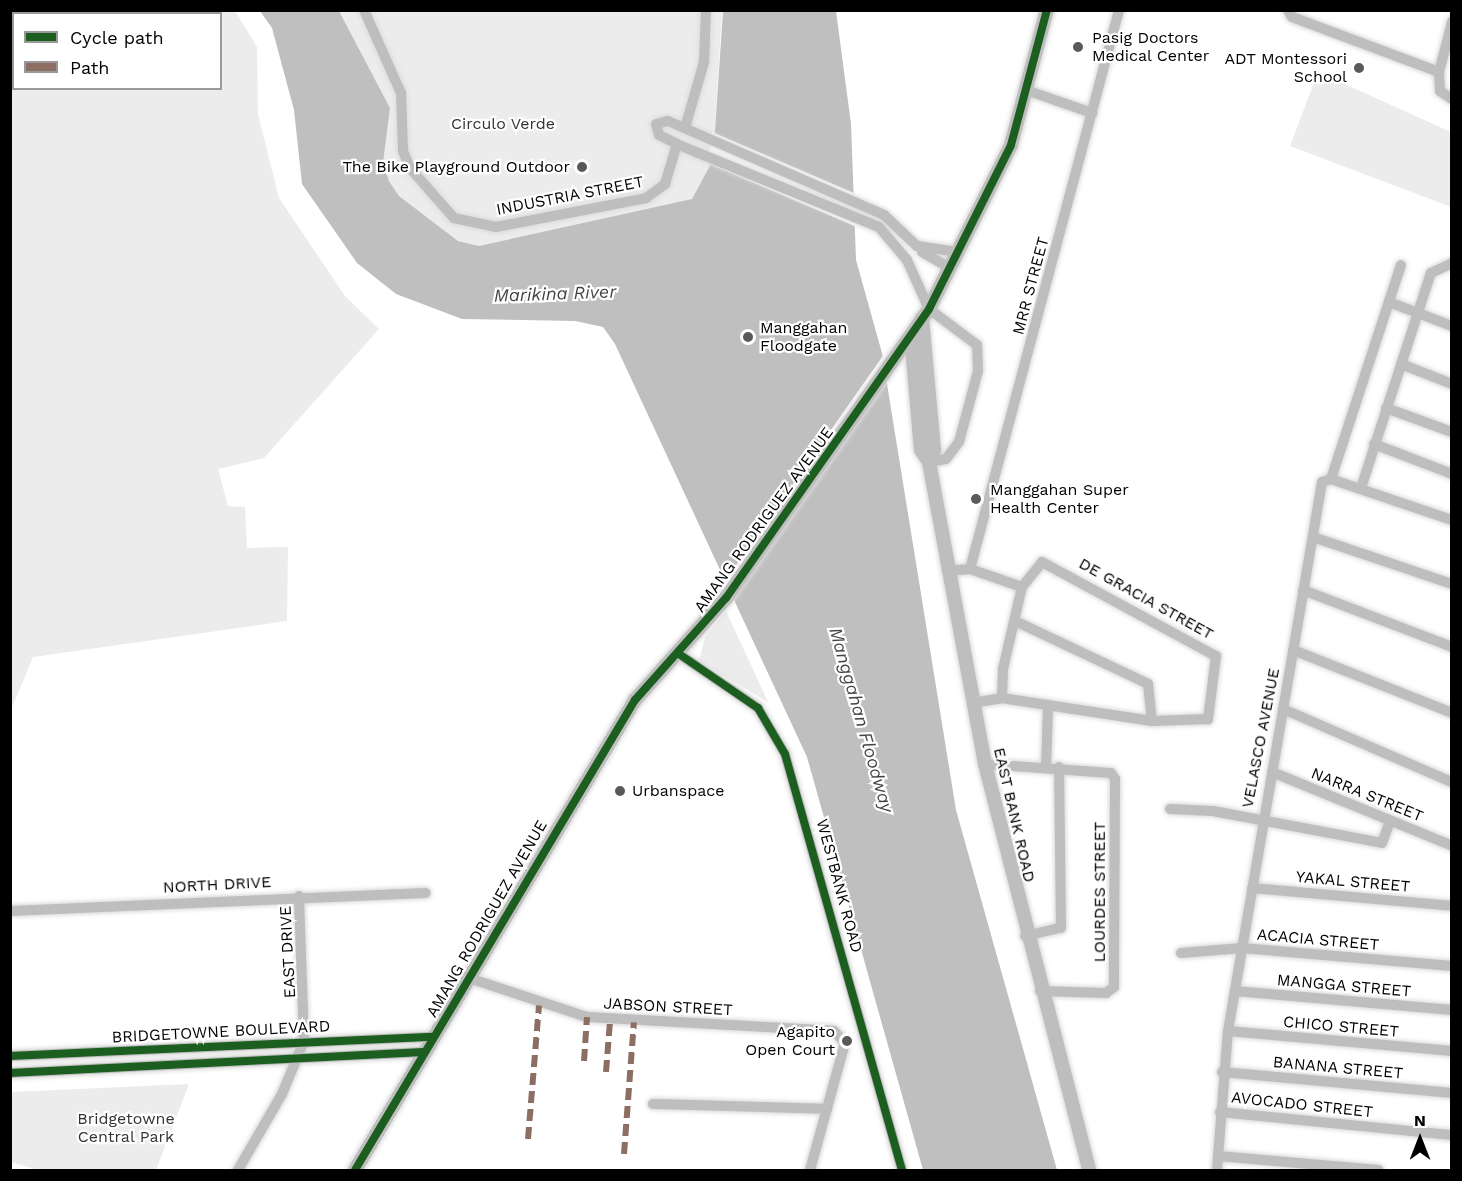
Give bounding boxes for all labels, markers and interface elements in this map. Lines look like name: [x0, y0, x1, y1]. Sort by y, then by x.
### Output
legend: [12, 12, 222, 90]
text: Cycle path: [70, 27, 164, 48]
place label: Pasig Doctors Medical Center: [1092, 28, 1210, 66]
marker: Pasig Doctors Medical Center: [1069, 38, 1087, 56]
place label: ADT Montessori School: [1224, 49, 1347, 87]
text: Path: [70, 57, 110, 78]
marker: ADT Montessori School: [1352, 61, 1366, 75]
park label: Circulo Verde: [451, 114, 555, 134]
place label: The Bike Playground Outdoor: [342, 157, 570, 177]
marker: The Bike Playground Outdoor: [575, 160, 589, 174]
street label: INDUSTRIA STREET: [494, 172, 646, 220]
street label: MRR STREET: [1009, 235, 1053, 337]
water label: Marikina River: [493, 281, 617, 307]
place label: Manggahan Floodgate: [760, 318, 847, 356]
marker: Manggahan Floodgate: [741, 330, 755, 344]
street label: AMANG RODRIGUEZ AVENUE: [690, 423, 838, 617]
place label: Manggahan Super Health Center: [990, 480, 1129, 518]
marker: Manggahan Super Health Center: [967, 490, 985, 508]
street label: DE GRACIA STREET: [1075, 554, 1217, 644]
water label: Manggahan Floodway: [824, 625, 898, 815]
street label: VELASCO AVENUE: [1238, 666, 1284, 810]
street label: EAST BANK ROAD: [989, 745, 1039, 885]
street label: NARRA STREET: [1308, 764, 1426, 826]
place label: Urbanspace: [632, 781, 724, 801]
marker: Urbanspace: [613, 784, 627, 798]
street label: AMANG RODRIGUEZ AVENUE: [422, 817, 552, 1021]
street label: WESTBANK ROAD: [812, 817, 866, 955]
street label: LOURDES STREET: [1090, 822, 1110, 962]
street label: YAKAL STREET: [1295, 867, 1411, 897]
street label: NORTH DRIVE: [162, 873, 272, 897]
street label: EAST DRIVE: [276, 905, 300, 999]
street label: ACACIA STREET: [1256, 925, 1380, 955]
street label: MANGGA STREET: [1276, 971, 1412, 1001]
street label: JABSON STREET: [603, 994, 733, 1020]
street label: CHICO STREET: [1282, 1012, 1400, 1042]
street label: BRIDGETOWNE BOULEVARD: [111, 1017, 331, 1047]
place label: Agapito Open Court: [745, 1022, 835, 1060]
marker: Agapito Open Court: [840, 1034, 854, 1048]
street label: BANANA STREET: [1272, 1053, 1404, 1083]
street label: AVOCADO STREET: [1230, 1088, 1374, 1122]
park label: Bridgetowne Central Park: [77, 1109, 175, 1147]
north arrow: [1390, 1109, 1450, 1169]
text: N: [1414, 1111, 1426, 1130]

